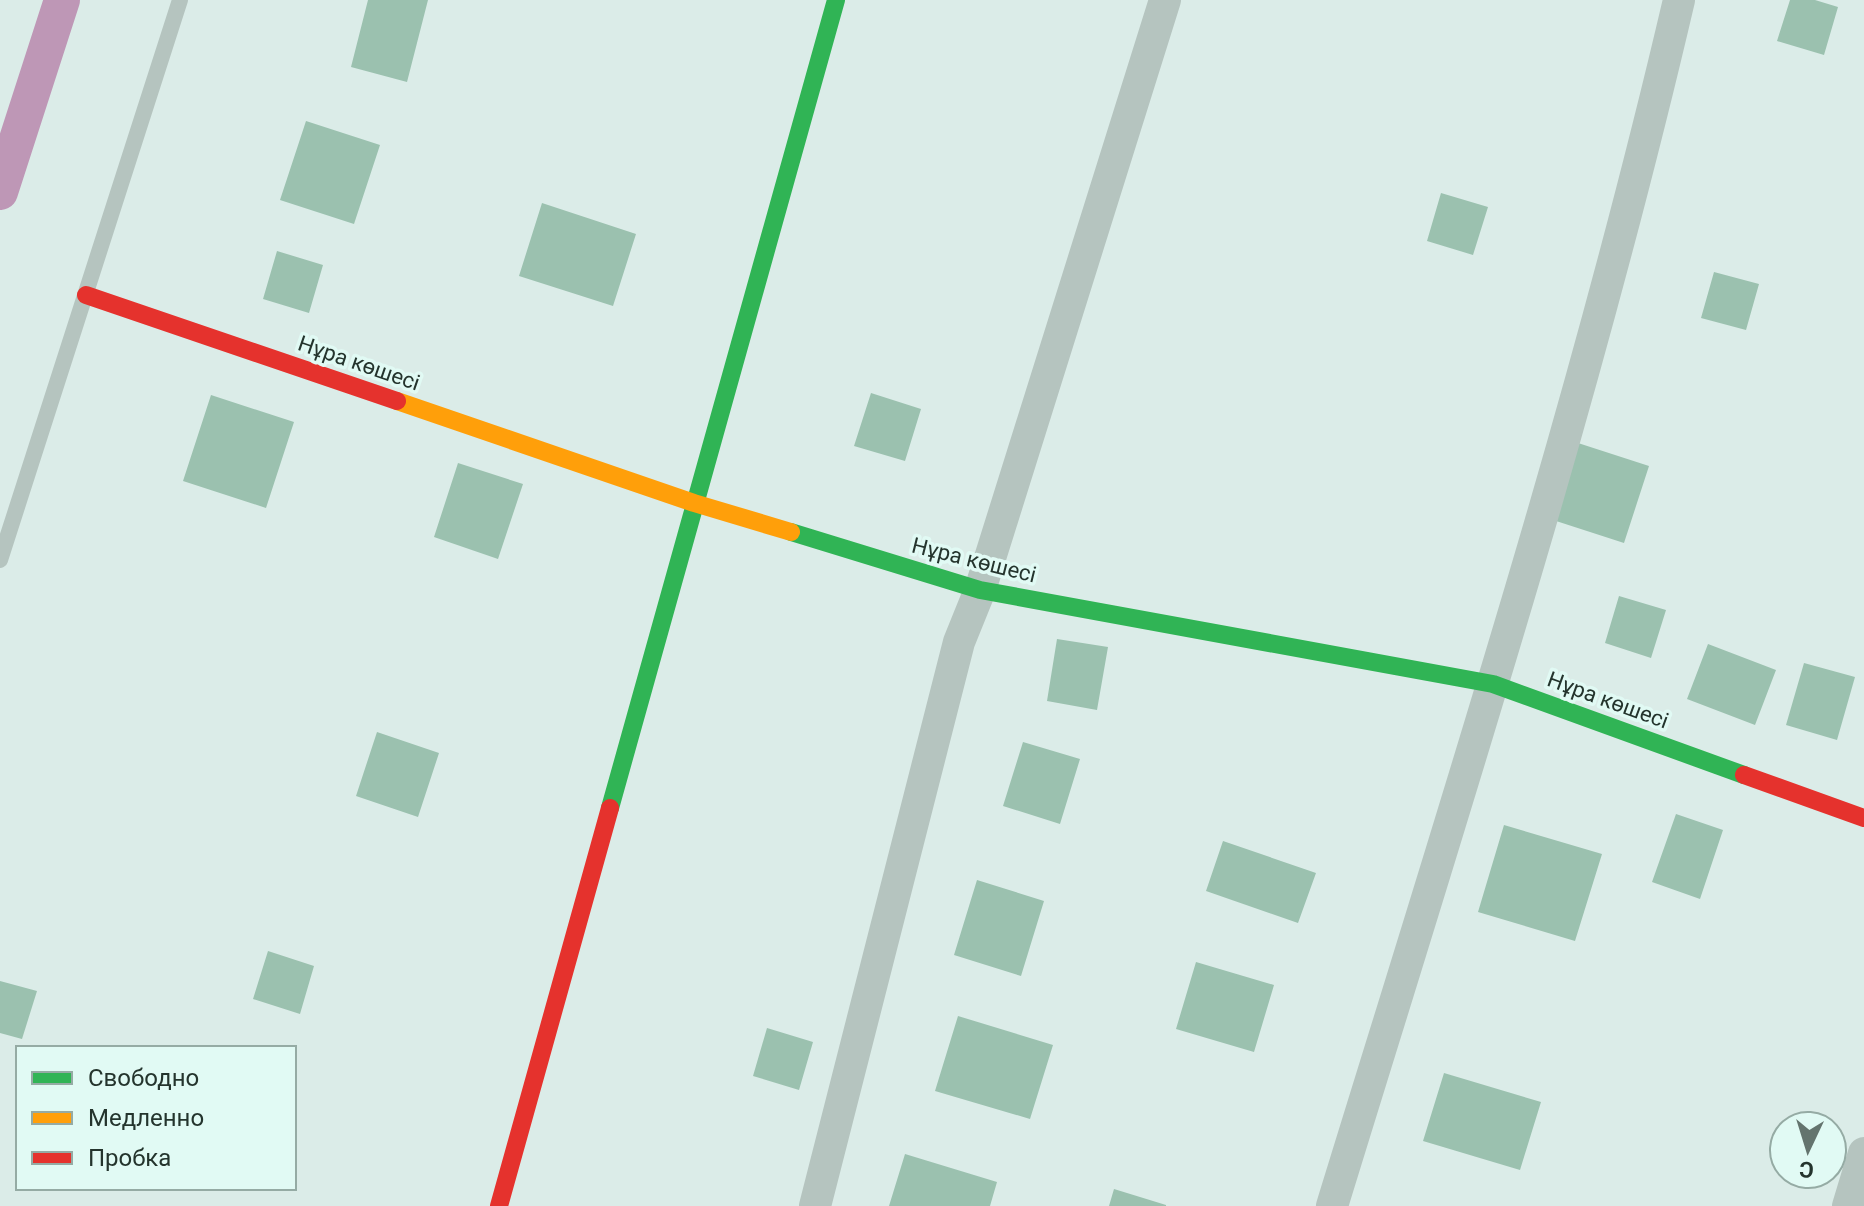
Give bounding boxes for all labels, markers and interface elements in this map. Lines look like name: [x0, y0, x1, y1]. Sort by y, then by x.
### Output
street label: Нұра көшесі: [295, 330, 423, 396]
street label: Нұра көшесі: [909, 533, 1039, 587]
street label: Нұра көшесі: [1544, 667, 1672, 733]
legend: [16, 1046, 296, 1190]
text: Свободно: [88, 1064, 199, 1092]
text: Медленно: [88, 1104, 204, 1132]
north arrow: [1768, 1110, 1848, 1190]
text: Пробка: [88, 1144, 171, 1172]
text: С: [1799, 1156, 1815, 1182]

